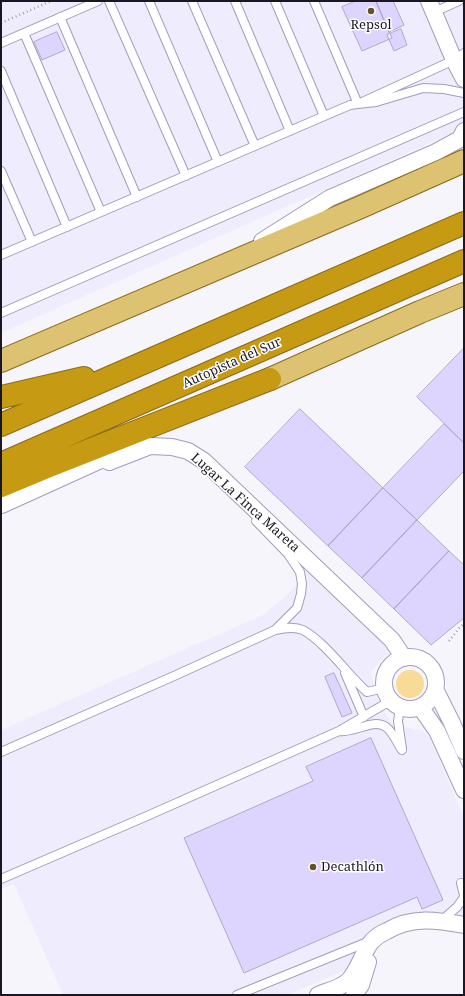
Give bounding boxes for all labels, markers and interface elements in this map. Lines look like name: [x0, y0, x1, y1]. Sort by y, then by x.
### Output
marker: Repsol: [366, 6, 376, 16]
place label: Repsol: [351, 17, 391, 33]
street label: Autopista del Sur: [180, 334, 284, 392]
street label: Lugar La Finca Mareta: [187, 450, 303, 556]
place label: Decathlón: [321, 859, 384, 875]
marker: Decathlón: [308, 862, 318, 872]

